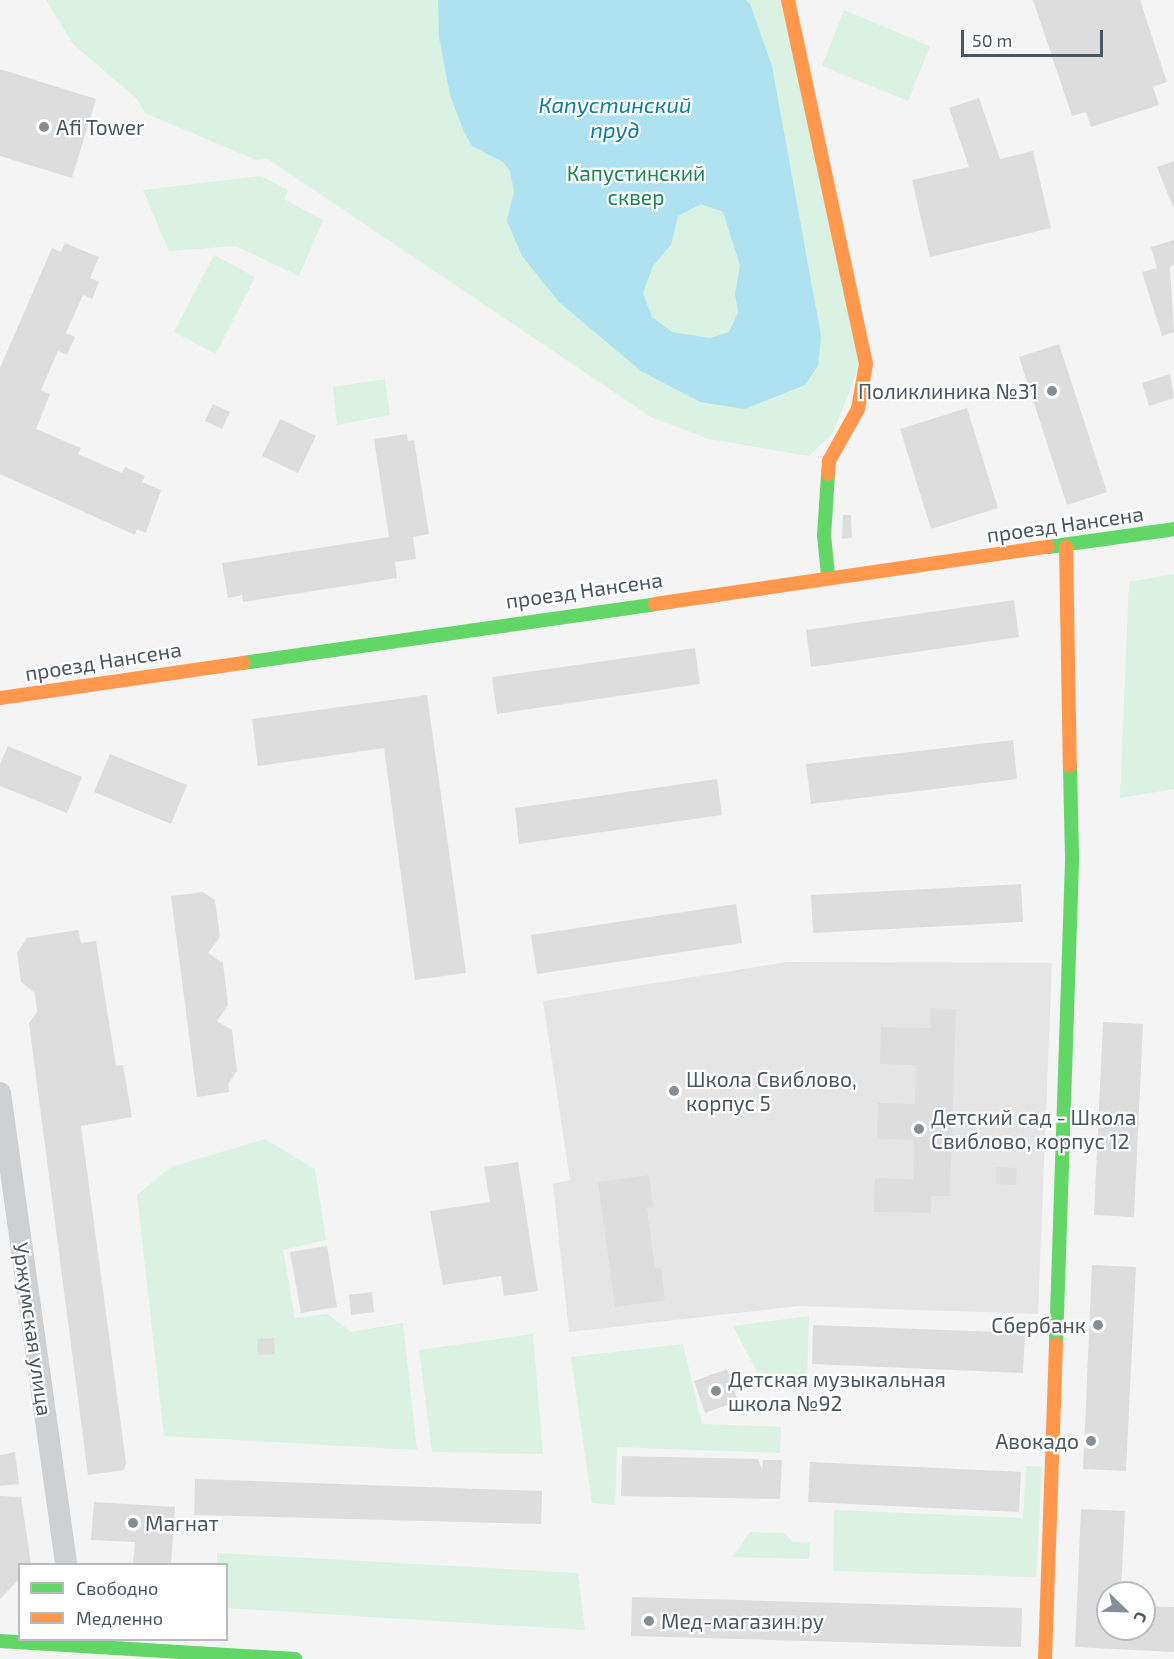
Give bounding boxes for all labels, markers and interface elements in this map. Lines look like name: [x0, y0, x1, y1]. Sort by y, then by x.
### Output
scale bar: [964, 18, 1106, 56]
text: 50 m: [972, 29, 1012, 51]
water label: Капустинский пруд: [538, 91, 692, 142]
place label: Afi Tower: [56, 114, 145, 140]
marker: Afi Tower: [37, 120, 51, 134]
park label: Капустинский сквер: [567, 160, 705, 210]
place label: Поликлиника №31: [858, 378, 1038, 404]
marker: Поликлиника №31: [1043, 382, 1061, 400]
street label: проезд Нансена: [985, 501, 1145, 547]
street label: проезд Нансена: [504, 567, 664, 613]
street label: проезд Нансена: [23, 636, 183, 686]
place label: Школа Свиблово, корпус 5: [686, 1066, 857, 1116]
marker: Школа Свиблово, корпус 5: [667, 1084, 681, 1098]
place label: Детский сад - Школа Свиблово, корпус 12: [931, 1104, 1136, 1154]
marker: Детский сад - Школа Свиблово, корпус 12: [912, 1122, 926, 1136]
street label: Уржумская улица: [8, 1241, 58, 1417]
place label: Сбербанк: [991, 1312, 1086, 1338]
marker: Сбербанк: [1091, 1318, 1105, 1332]
place label: Детская музыкальная школа №92: [728, 1366, 946, 1416]
marker: Детская музыкальная школа №92: [709, 1384, 723, 1398]
place label: Авокадо: [995, 1428, 1079, 1454]
marker: Авокадо: [1084, 1434, 1098, 1448]
place label: Магнат: [145, 1510, 219, 1536]
marker: Магнат: [126, 1516, 140, 1530]
legend: [18, 1563, 228, 1641]
text: Свободно: [76, 1577, 158, 1599]
north arrow: [1096, 1581, 1156, 1641]
text: Медленно: [76, 1607, 163, 1629]
place label: Мед-магазин.ру: [661, 1608, 824, 1634]
text: С: [1131, 1609, 1152, 1625]
marker: Мед-магазин.ру: [642, 1614, 656, 1628]

